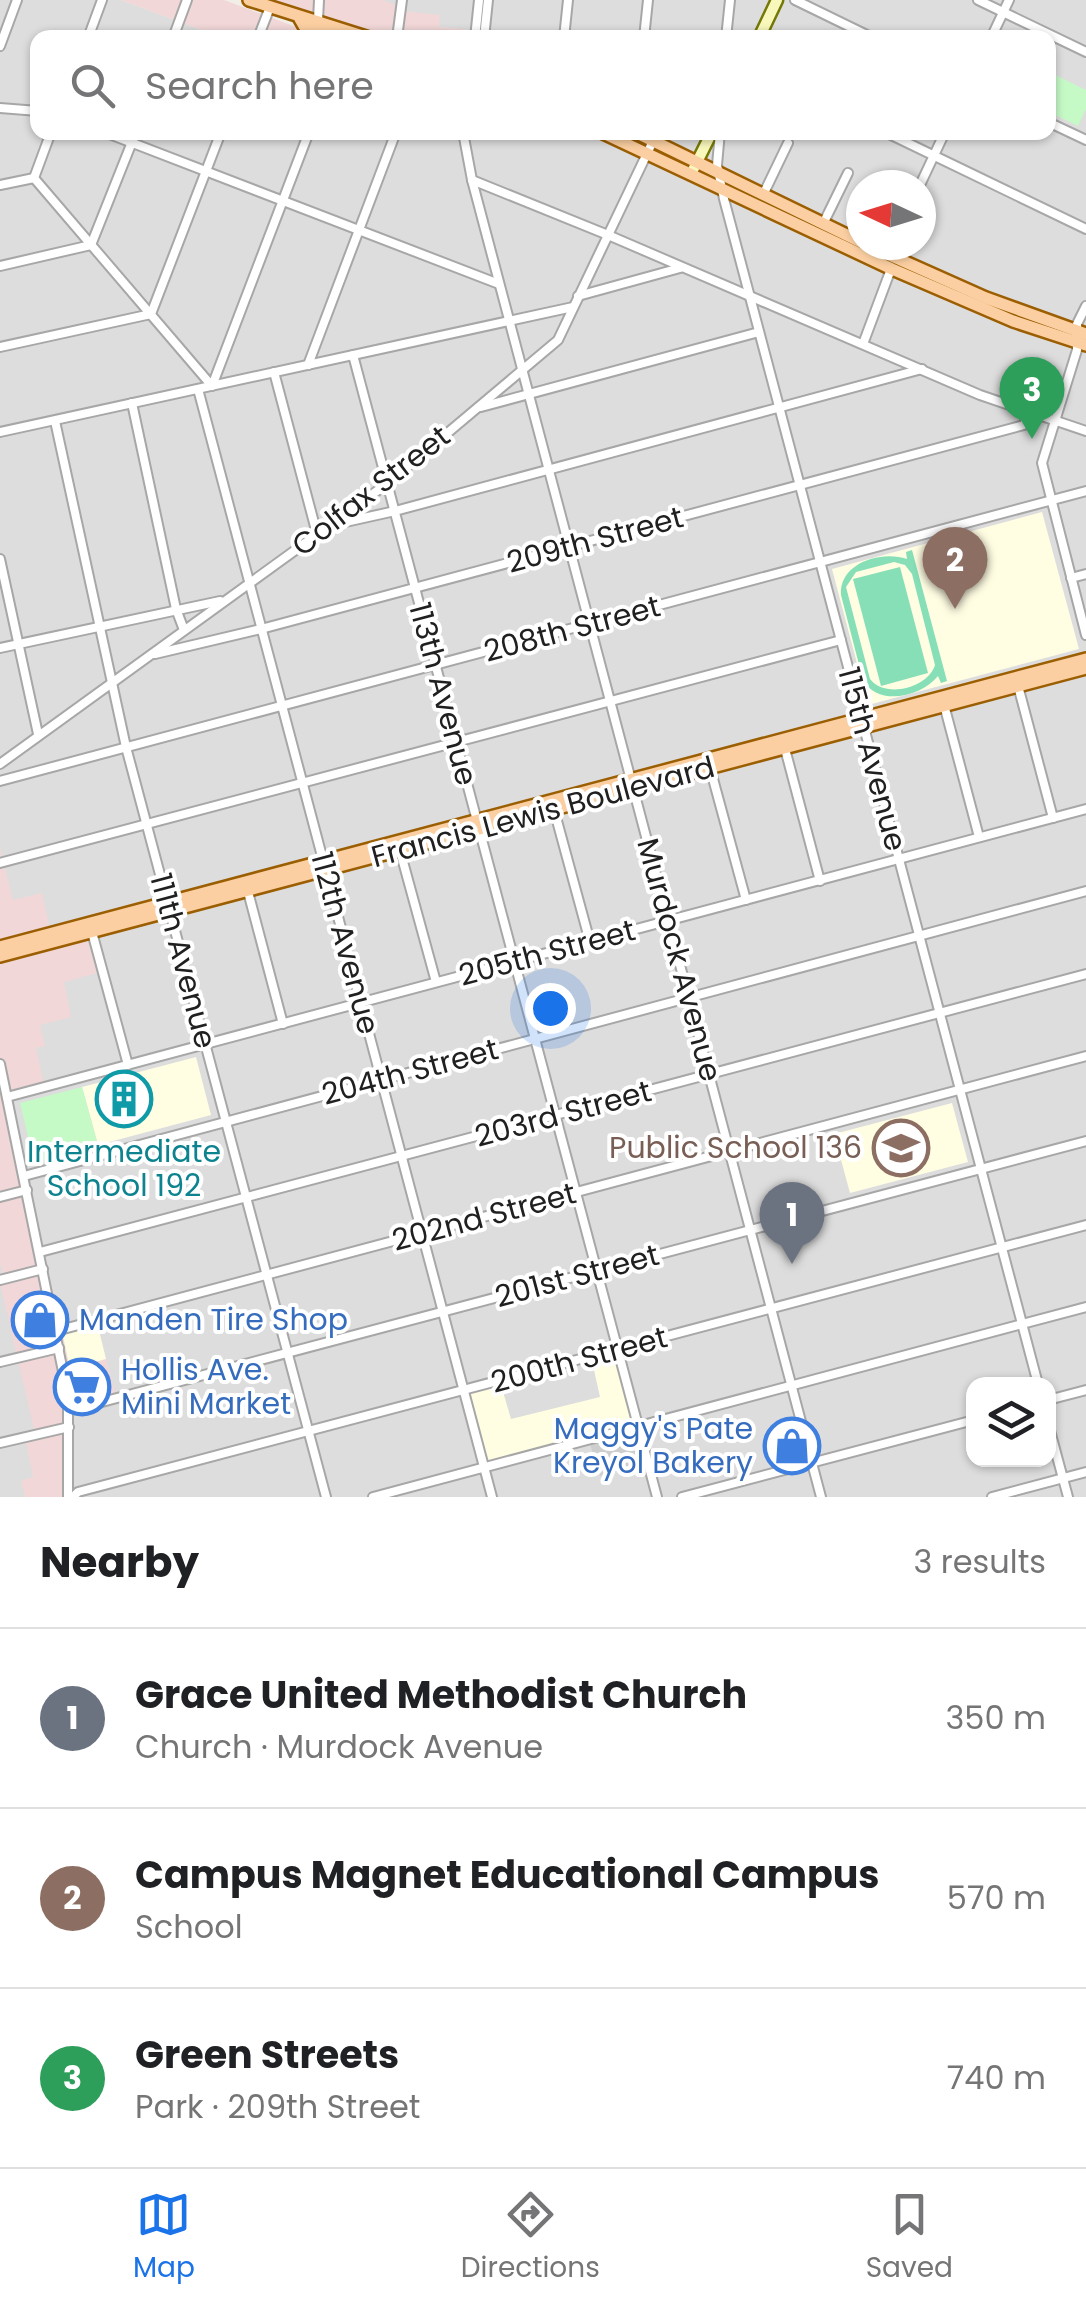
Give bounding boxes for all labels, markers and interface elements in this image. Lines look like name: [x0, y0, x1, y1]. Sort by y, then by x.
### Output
search box: [30, 30, 1056, 140]
icon: search: [65, 58, 120, 113]
text: Search here: [145, 59, 374, 112]
north arrow: [846, 170, 936, 260]
pin: 3: [1000, 356, 1064, 439]
street label: Colfax Street: [283, 415, 459, 566]
street label: 209th Street: [502, 495, 688, 584]
pin: 2: [922, 526, 988, 609]
street label: 208th Street: [479, 584, 665, 673]
street label: 113th Avenue: [398, 598, 489, 790]
street label: 115th Avenue: [827, 662, 918, 856]
street label: Francis Lewis Boulevard: [367, 745, 719, 878]
street label: Murdock Avenue: [626, 834, 733, 1086]
street label: 112th Avenue: [300, 847, 390, 1039]
street label: 111th Avenue: [139, 869, 227, 1053]
street label: 205th Street: [454, 908, 640, 997]
your location: [525, 983, 576, 1034]
street label: 204th Street: [317, 1027, 503, 1116]
building icon: Intermediate School 192: [94, 1069, 154, 1129]
street label: 203rd Street: [470, 1069, 656, 1158]
school or university icon: Public School 136: [871, 1118, 931, 1178]
place label: Public School 136: [609, 1126, 862, 1169]
place label: Intermediate School 192: [27, 1130, 221, 1207]
street label: 202nd Street: [387, 1171, 581, 1262]
pin: 1: [760, 1182, 824, 1264]
street label: 201st Street: [490, 1233, 664, 1318]
shop icon: Manden Tire Shop: [10, 1290, 70, 1350]
place label: Manden Tire Shop: [79, 1298, 348, 1341]
street label: 200th Street: [486, 1315, 672, 1404]
place label: Hollis Ave. Mini Market: [121, 1348, 291, 1425]
supermarket icon: Hollis Ave. Mini Market: [52, 1357, 112, 1417]
map controls: [966, 1377, 1056, 1467]
button: layers: [966, 1377, 1056, 1467]
place label: Maggy's Pate Kreyol Bakery: [553, 1407, 753, 1484]
shop icon: Maggy's Pate Kreyol Bakery: [762, 1416, 822, 1476]
text: Nearby: [40, 1533, 199, 1592]
text: 3 results: [913, 1539, 1046, 1584]
text: Grace United Methodist Church: [135, 1668, 747, 1721]
text: 1: [66, 1695, 79, 1740]
text: 350 m: [945, 1695, 1046, 1740]
text: Church · Murdock Avenue: [135, 1724, 543, 1769]
text: Campus Magnet Educational Campus: [135, 1848, 880, 1901]
text: 2: [63, 1875, 82, 1920]
text: 570 m: [947, 1875, 1046, 1920]
text: School: [135, 1904, 243, 1949]
text: Green Streets: [135, 2028, 399, 2081]
text: 3: [63, 2055, 82, 2100]
text: 740 m: [947, 2055, 1046, 2100]
text: Park · 209th Street: [135, 2084, 420, 2129]
tab: Map: [133, 2187, 195, 2289]
tab: Directions: [461, 2187, 600, 2289]
tab: Saved: [866, 2187, 953, 2289]

